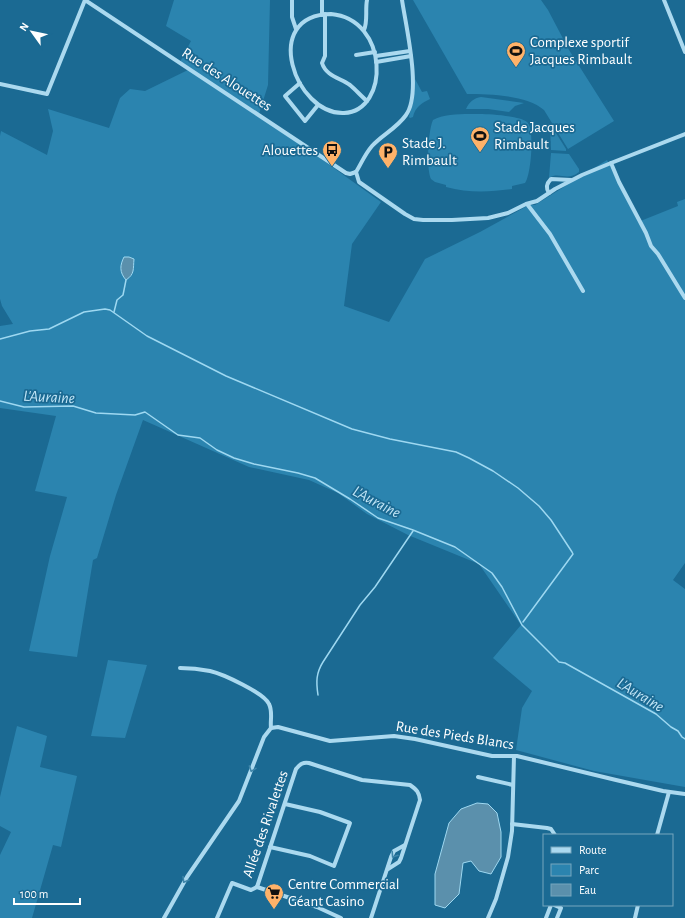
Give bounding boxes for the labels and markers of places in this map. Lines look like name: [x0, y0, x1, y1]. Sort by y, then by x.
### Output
place label: Complexe sportif Jacques Rimbault: [530, 35, 632, 67]
sports icon: Complexe sportif Jacques Rimbault: [505, 40, 527, 68]
place label: Stade Jacques Rimbault: [494, 120, 575, 152]
sports icon: Stade Jacques Rimbault: [469, 125, 491, 153]
place label: Stade J. Rimbault: [402, 136, 457, 168]
bus stop icon: Alouettes: [321, 139, 343, 167]
parking icon: Stade J. Rimbault: [377, 141, 399, 169]
place label: Alouettes: [262, 143, 318, 158]
place label: Centre Commercial Géant Casino: [288, 877, 400, 909]
supermarket icon: Centre Commercial Géant Casino: [263, 882, 285, 910]

